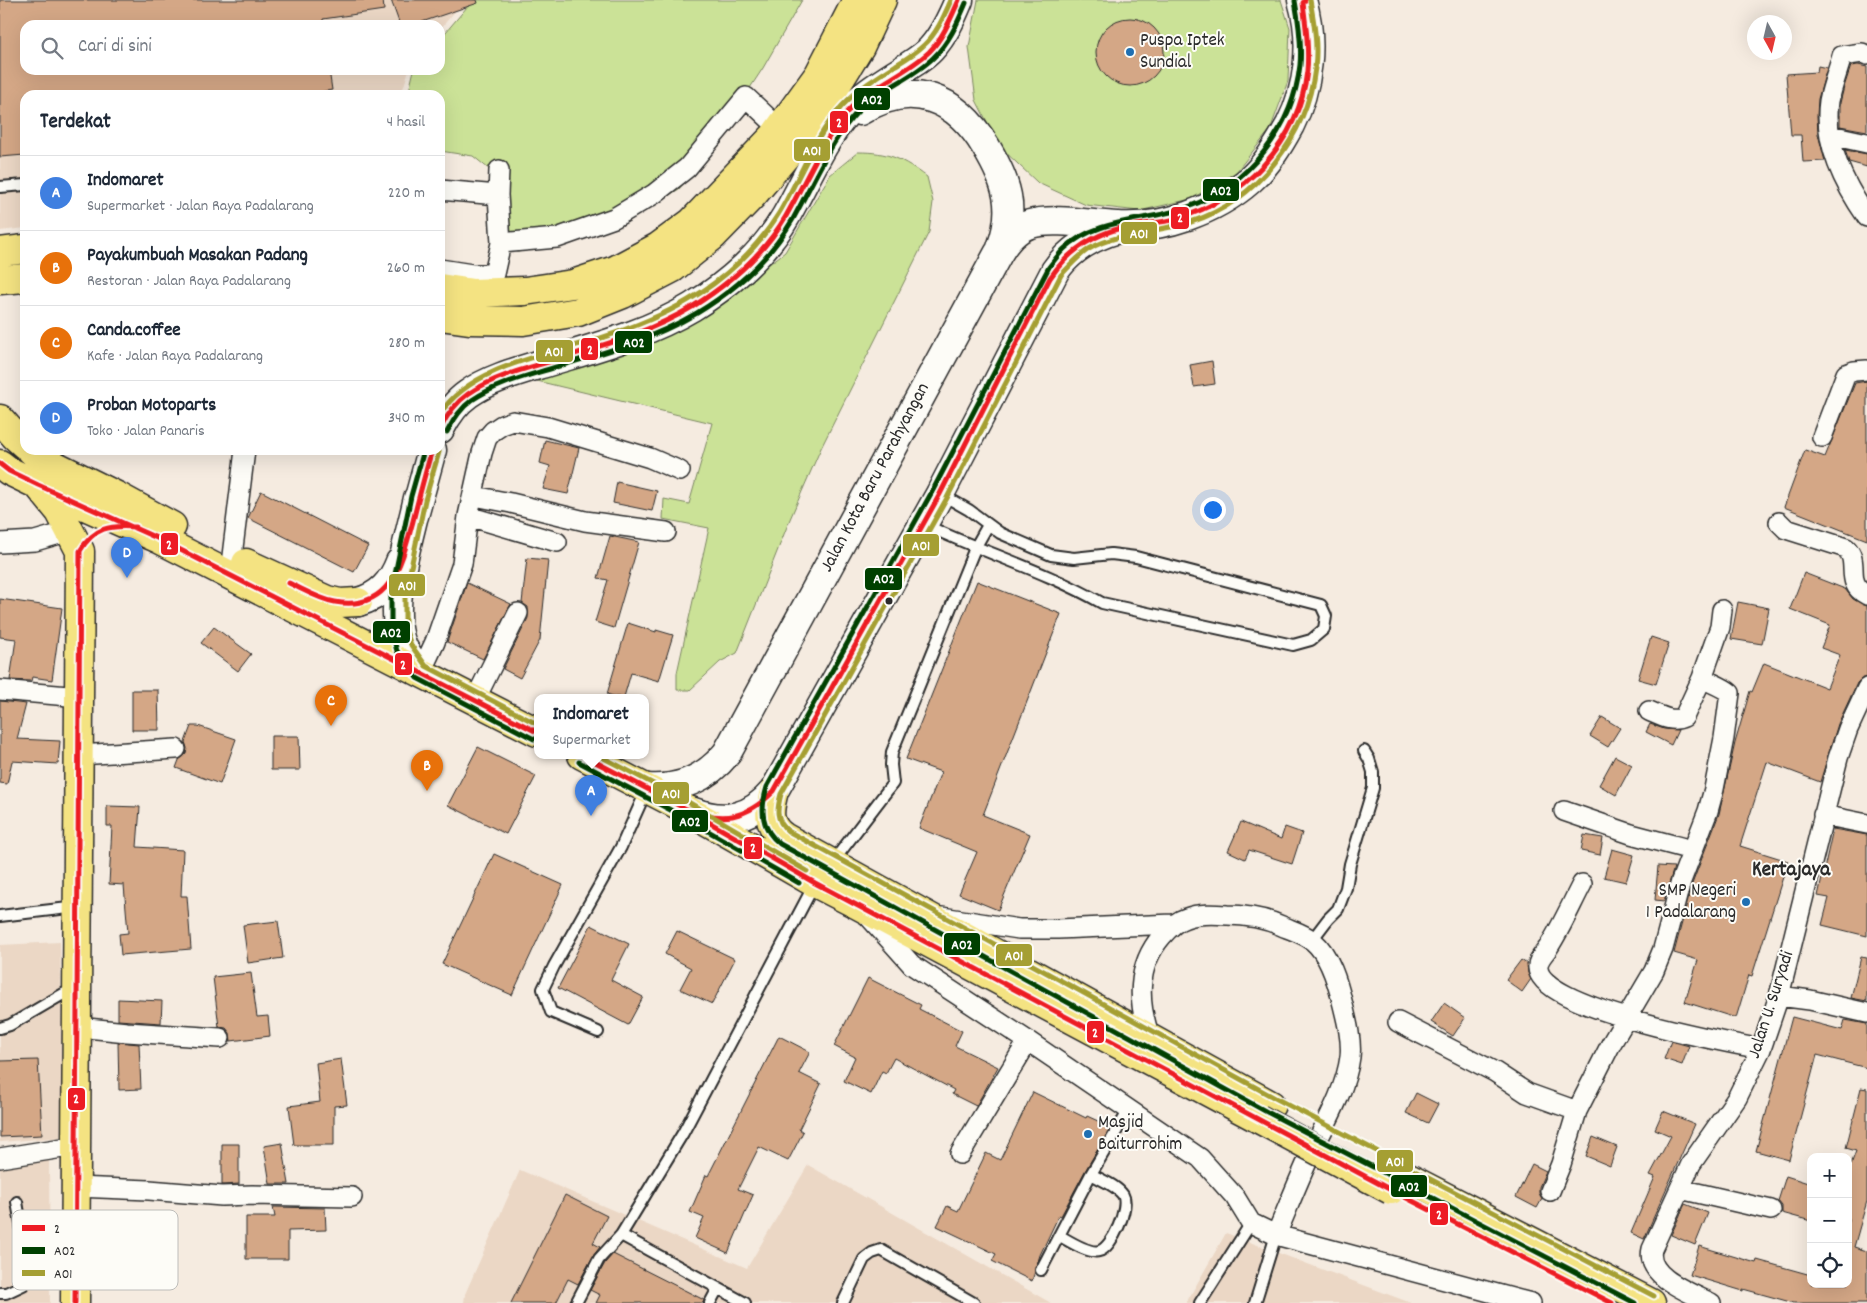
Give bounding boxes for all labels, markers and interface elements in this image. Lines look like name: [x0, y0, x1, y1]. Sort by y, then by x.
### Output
north arrow: [1747, 15, 1792, 60]
search box: [20, 20, 445, 75]
place label: Puspa Iptek Sundial: [1140, 28, 1225, 77]
icon: search: [38, 34, 66, 62]
text: Cari di sini: [78, 34, 152, 61]
marker: Puspa Iptek Sundial: [1124, 46, 1136, 58]
line badge: A02: [853, 87, 891, 111]
text: A02: [861, 91, 883, 111]
text: Terdekat: [40, 108, 111, 138]
line badge: 2: [829, 110, 849, 134]
text: 4 hasil: [386, 111, 425, 134]
text: 2: [836, 114, 842, 134]
line badge: A01: [793, 138, 831, 162]
text: A01: [803, 142, 821, 162]
text: Indomaret: [87, 168, 163, 195]
line badge: A02: [1202, 178, 1240, 202]
text: A: [52, 182, 60, 205]
text: 220 m: [388, 182, 425, 205]
text: A02: [1210, 182, 1232, 202]
text: Supermarket · Jalan Raya Padalarang: [87, 195, 314, 218]
line badge: 2: [1170, 206, 1190, 230]
text: 2: [1177, 209, 1183, 229]
line badge: A01: [1120, 221, 1158, 245]
text: A01: [1130, 225, 1148, 245]
text: Payakumbuah Masakan Padang: [87, 243, 308, 270]
text: B: [52, 257, 60, 280]
text: 260 m: [387, 257, 425, 280]
text: Restoran · Jalan Raya Padalarang: [87, 270, 291, 293]
text: Canda.coffee: [87, 318, 181, 345]
line badge: A02: [614, 330, 653, 354]
text: C: [52, 332, 60, 355]
text: 280 m: [388, 332, 425, 355]
text: A02: [623, 334, 645, 354]
line badge: 2: [580, 337, 599, 361]
line badge: A01: [535, 339, 574, 363]
text: 2: [587, 341, 593, 361]
text: A01: [545, 343, 563, 363]
text: Kafe · Jalan Raya Padalarang: [87, 345, 263, 368]
street label: Jalan Kota Baru Parahyangan: [815, 379, 937, 577]
text: Proban Motoparts: [87, 393, 216, 420]
text: D: [52, 407, 60, 430]
text: 340 m: [388, 407, 425, 430]
text: Toko · Jalan Panaris: [87, 420, 205, 443]
your location: [1200, 497, 1226, 523]
line badge: 2: [160, 532, 179, 556]
line badge: A01: [902, 533, 940, 557]
text: 2: [166, 536, 172, 556]
pin: D: [111, 537, 143, 578]
text: A01: [912, 537, 930, 557]
line badge: A02: [864, 567, 903, 591]
text: A02: [873, 570, 895, 590]
line badge: A01: [388, 573, 426, 597]
text: A01: [398, 577, 416, 597]
unlabelled marker: [884, 596, 894, 606]
line badge: A02: [372, 620, 411, 644]
text: A02: [380, 624, 402, 644]
line badge: 2: [394, 652, 413, 676]
text: 2: [400, 656, 406, 676]
pin: C: [315, 685, 347, 726]
popup: [534, 694, 649, 759]
text: Indomaret: [552, 702, 629, 729]
text: Supermarket: [552, 729, 631, 752]
pin: B: [411, 750, 443, 791]
pin: A: [575, 775, 607, 816]
line badge: A01: [652, 781, 690, 805]
text: A01: [662, 785, 680, 805]
line badge: A02: [671, 809, 709, 833]
text: A02: [679, 813, 701, 833]
line badge: 2: [743, 836, 763, 860]
text: 2: [750, 839, 756, 859]
district label: Kertajaya: [1752, 856, 1831, 886]
place label: SMP Negeri 1 Padalarang: [1646, 878, 1737, 927]
marker: SMP Negeri 1 Padalarang: [1740, 896, 1752, 908]
line badge: A02: [943, 932, 981, 956]
text: A02: [951, 936, 973, 956]
line badge: A01: [995, 943, 1033, 967]
text: A01: [1005, 947, 1023, 967]
street label: Jalan U. Suryadi: [1742, 947, 1802, 1062]
line badge: 2: [1086, 1020, 1105, 1044]
text: 2: [1092, 1024, 1098, 1044]
line badge: 2: [67, 1087, 86, 1111]
text: 2: [73, 1090, 79, 1110]
place label: Masjid Baiturrohim: [1098, 1110, 1182, 1159]
marker: Masjid Baiturrohim: [1082, 1128, 1094, 1140]
line badge: A01: [1376, 1149, 1414, 1173]
text: A01: [1386, 1153, 1404, 1173]
map controls: [1807, 1153, 1852, 1288]
button: +: [1807, 1153, 1852, 1198]
line badge: A02: [1390, 1174, 1428, 1198]
text: A02: [1398, 1178, 1420, 1198]
button: −: [1807, 1198, 1852, 1243]
line badge: 2: [1429, 1202, 1449, 1226]
text: 2: [1436, 1206, 1442, 1226]
legend: [12, 1210, 178, 1290]
text: 2: [54, 1220, 60, 1240]
text: A02: [54, 1242, 75, 1262]
button: locate: [1807, 1243, 1852, 1288]
text: A01: [54, 1265, 72, 1285]

